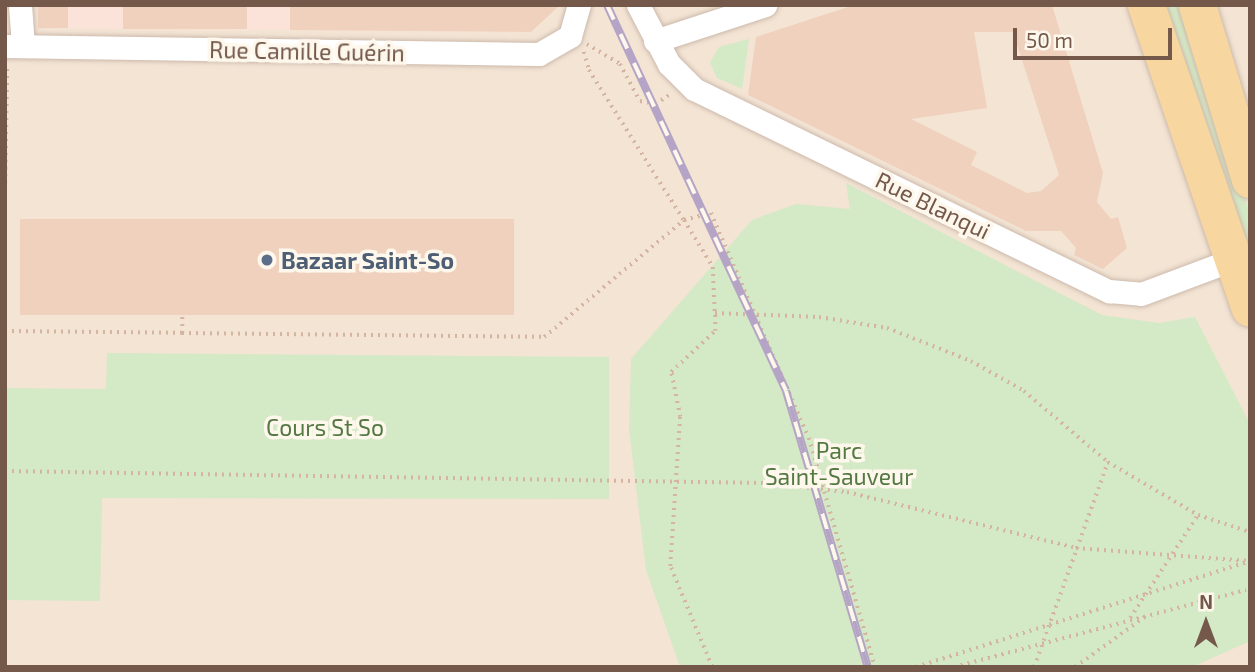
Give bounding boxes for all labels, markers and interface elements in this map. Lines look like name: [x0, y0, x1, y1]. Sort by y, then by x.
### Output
scale bar: [1017, 14, 1176, 58]
text: 50 m: [1026, 27, 1073, 52]
street label: Rue Camille Guérin: [209, 35, 405, 67]
street label: Rue Blanqui: [871, 165, 995, 245]
place label: Bazaar Saint-So: [281, 246, 455, 274]
marker: Bazaar Saint-So: [259, 252, 275, 268]
park label: Cours St So: [266, 413, 384, 441]
park label: Parc Saint-Sauveur: [765, 436, 913, 490]
north arrow: [1171, 588, 1241, 658]
text: N: [1199, 590, 1213, 613]

